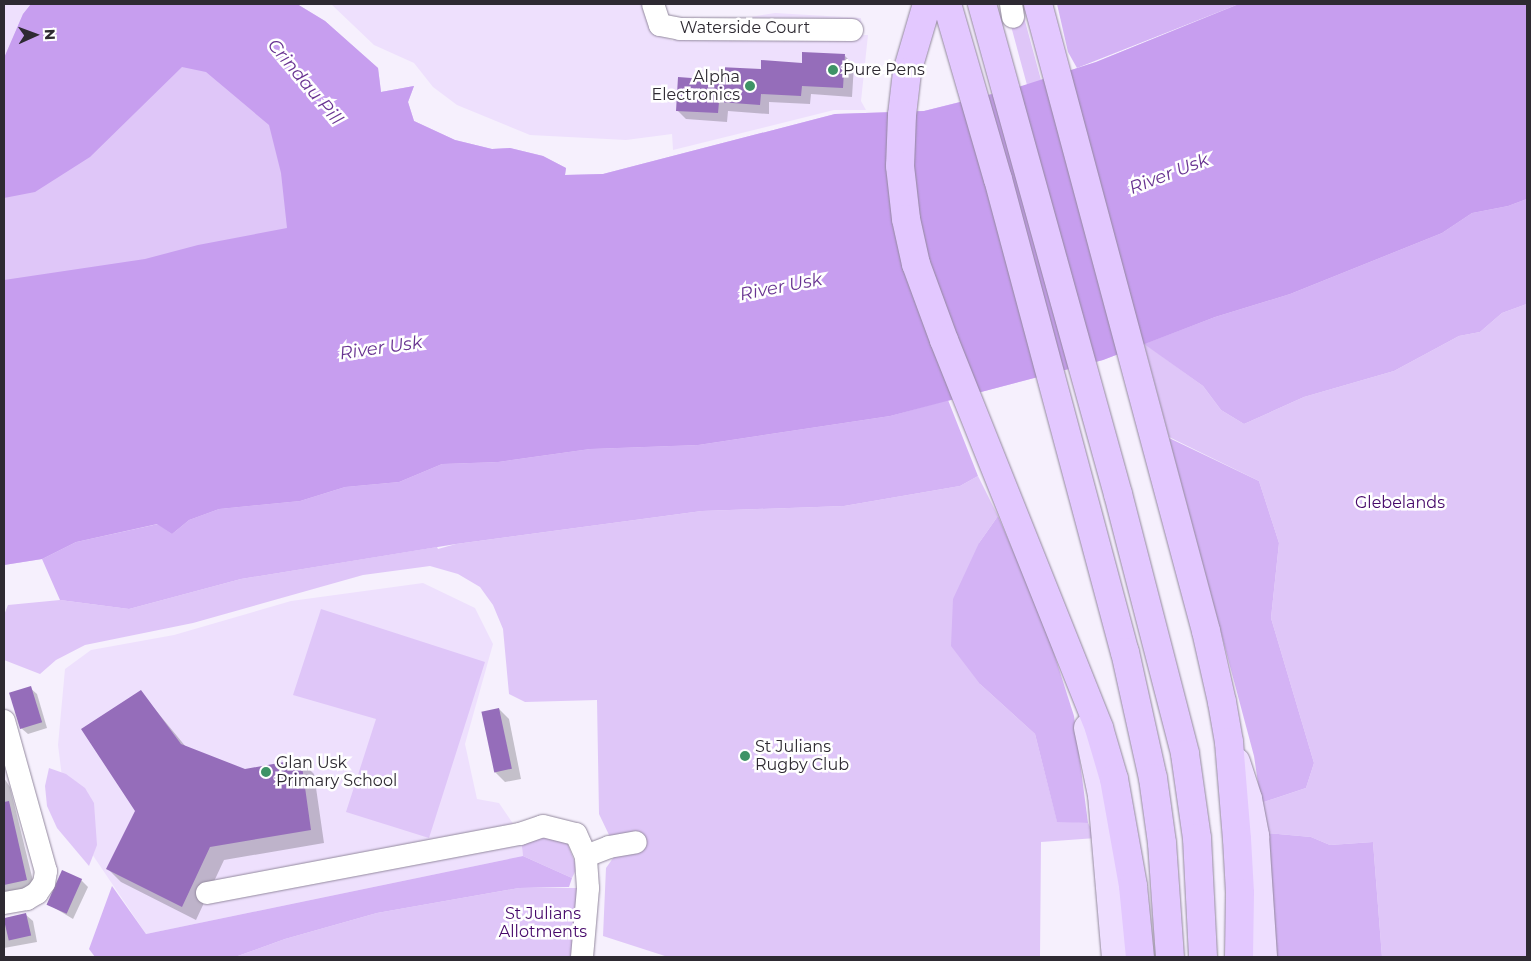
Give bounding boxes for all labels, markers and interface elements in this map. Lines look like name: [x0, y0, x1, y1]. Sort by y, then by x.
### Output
north arrow: [10, 10, 60, 60]
street label: Waterside Court: [680, 18, 810, 38]
text: N: [41, 29, 59, 40]
water label: Crindau Pill: [263, 35, 347, 129]
place label: Pure Pens: [843, 60, 925, 80]
marker: Pure Pens: [827, 64, 839, 76]
place label: Alpha Electronics: [652, 67, 740, 105]
marker: Alpha Electronics: [744, 80, 756, 92]
water label: River Usk: [1126, 149, 1212, 199]
water label: River Usk: [738, 268, 824, 306]
water label: River Usk: [338, 331, 424, 365]
park label: Glebelands: [1355, 493, 1445, 513]
place label: St Julians Rugby Club: [755, 737, 849, 775]
marker: St Julians Rugby Club: [739, 750, 751, 762]
place label: Glan Usk Primary School: [276, 753, 397, 791]
marker: Glan Usk Primary School: [260, 766, 272, 778]
park label: St Julians Allotments: [499, 904, 587, 942]

